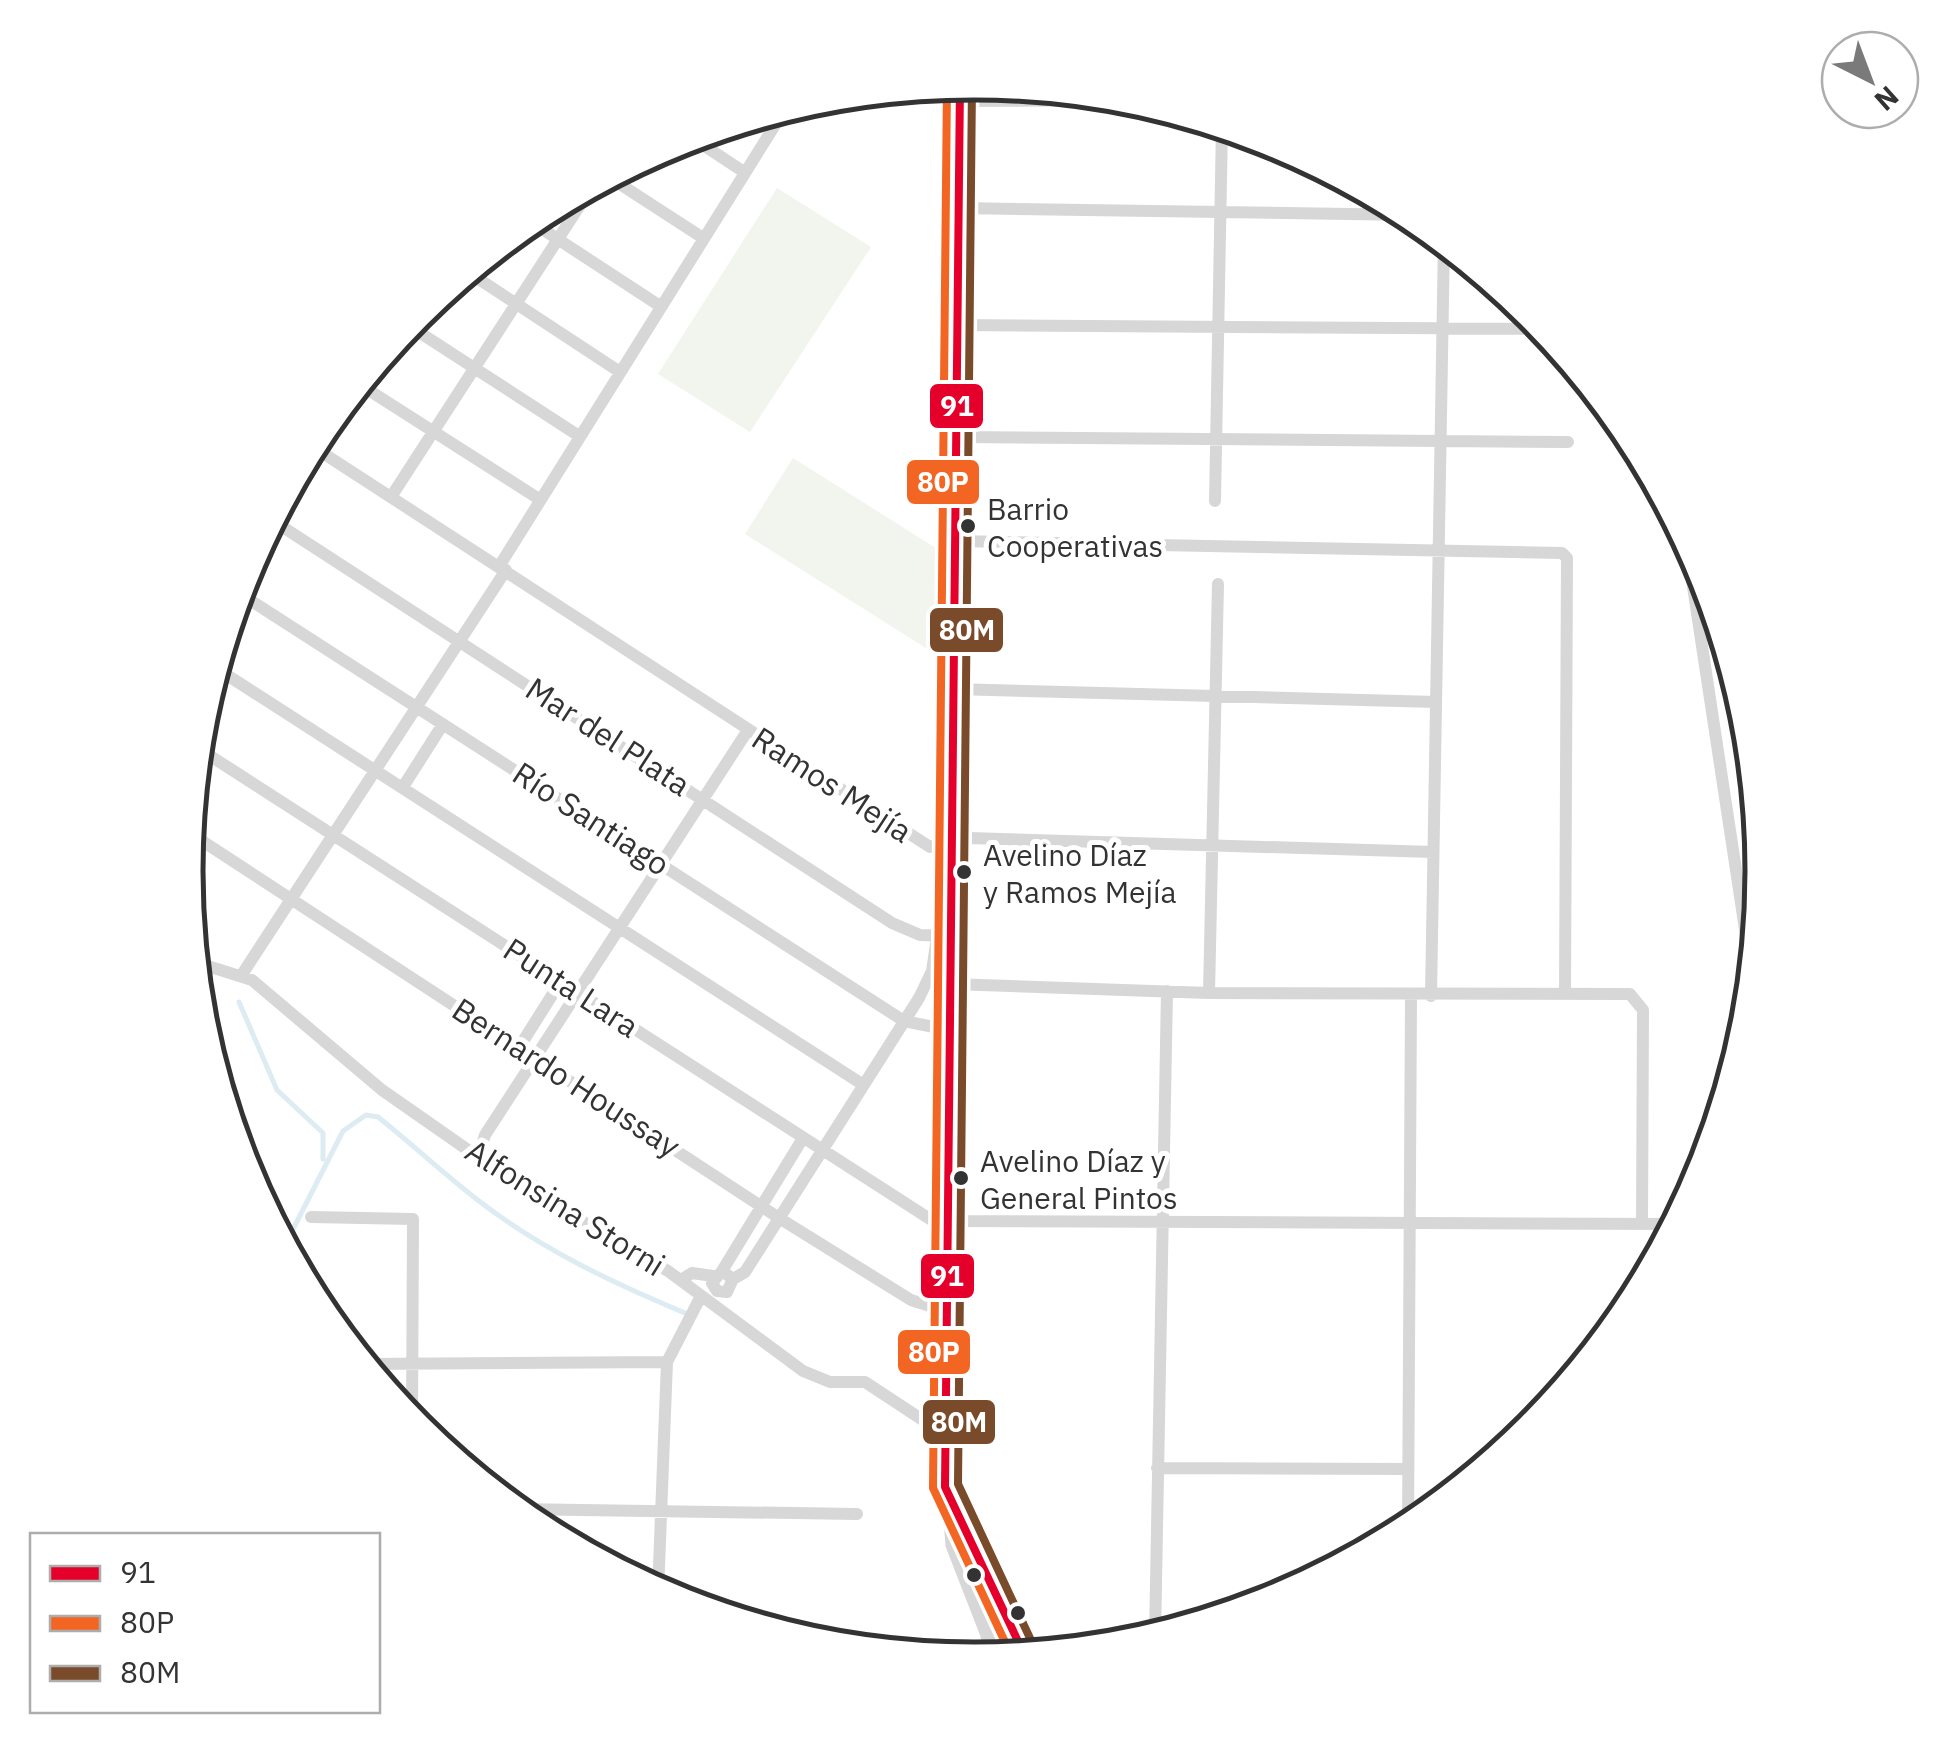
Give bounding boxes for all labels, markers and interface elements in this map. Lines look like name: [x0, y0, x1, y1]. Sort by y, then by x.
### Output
north arrow: [1820, 30, 1920, 130]
text: N: [1867, 78, 1907, 119]
line badge: 91: [928, 382, 985, 430]
text: 91: [940, 387, 974, 424]
line badge: 80P: [905, 458, 981, 506]
text: 80P: [917, 463, 969, 500]
place label: Barrio Cooperativas: [987, 489, 1163, 565]
marker: Barrio Cooperativas: [958, 516, 978, 536]
line badge: 80M: [928, 606, 1005, 654]
text: 80M: [939, 611, 995, 648]
street label: Mar del Plata: [518, 667, 699, 805]
street label: Ramos Mejía: [744, 717, 921, 852]
street label: Río Santiago: [505, 752, 678, 884]
place label: Avelino Díaz y Ramos Mejía: [983, 835, 1177, 911]
marker: Avelino Díaz y Ramos Mejía: [954, 862, 974, 882]
street label: Punta Lara: [496, 928, 647, 1047]
street label: Bernardo Houssay: [445, 988, 689, 1167]
street label: Alfonsina Storni: [458, 1129, 673, 1285]
place label: Avelino Díaz y General Pintos: [980, 1141, 1178, 1217]
marker: Avelino Díaz y General Pintos: [951, 1168, 971, 1188]
line badge: 91: [919, 1252, 976, 1300]
text: 91: [930, 1257, 964, 1294]
line badge: 80P: [896, 1328, 972, 1376]
text: 80P: [908, 1333, 960, 1370]
line badge: 80M: [921, 1398, 997, 1446]
text: 80M: [931, 1403, 987, 1440]
legend: [30, 1533, 380, 1713]
text: 91: [120, 1552, 156, 1591]
unlabelled marker: [964, 1565, 984, 1585]
text: 80P: [120, 1602, 174, 1641]
unlabelled marker: [1008, 1603, 1028, 1623]
text: 80M: [120, 1652, 180, 1691]

